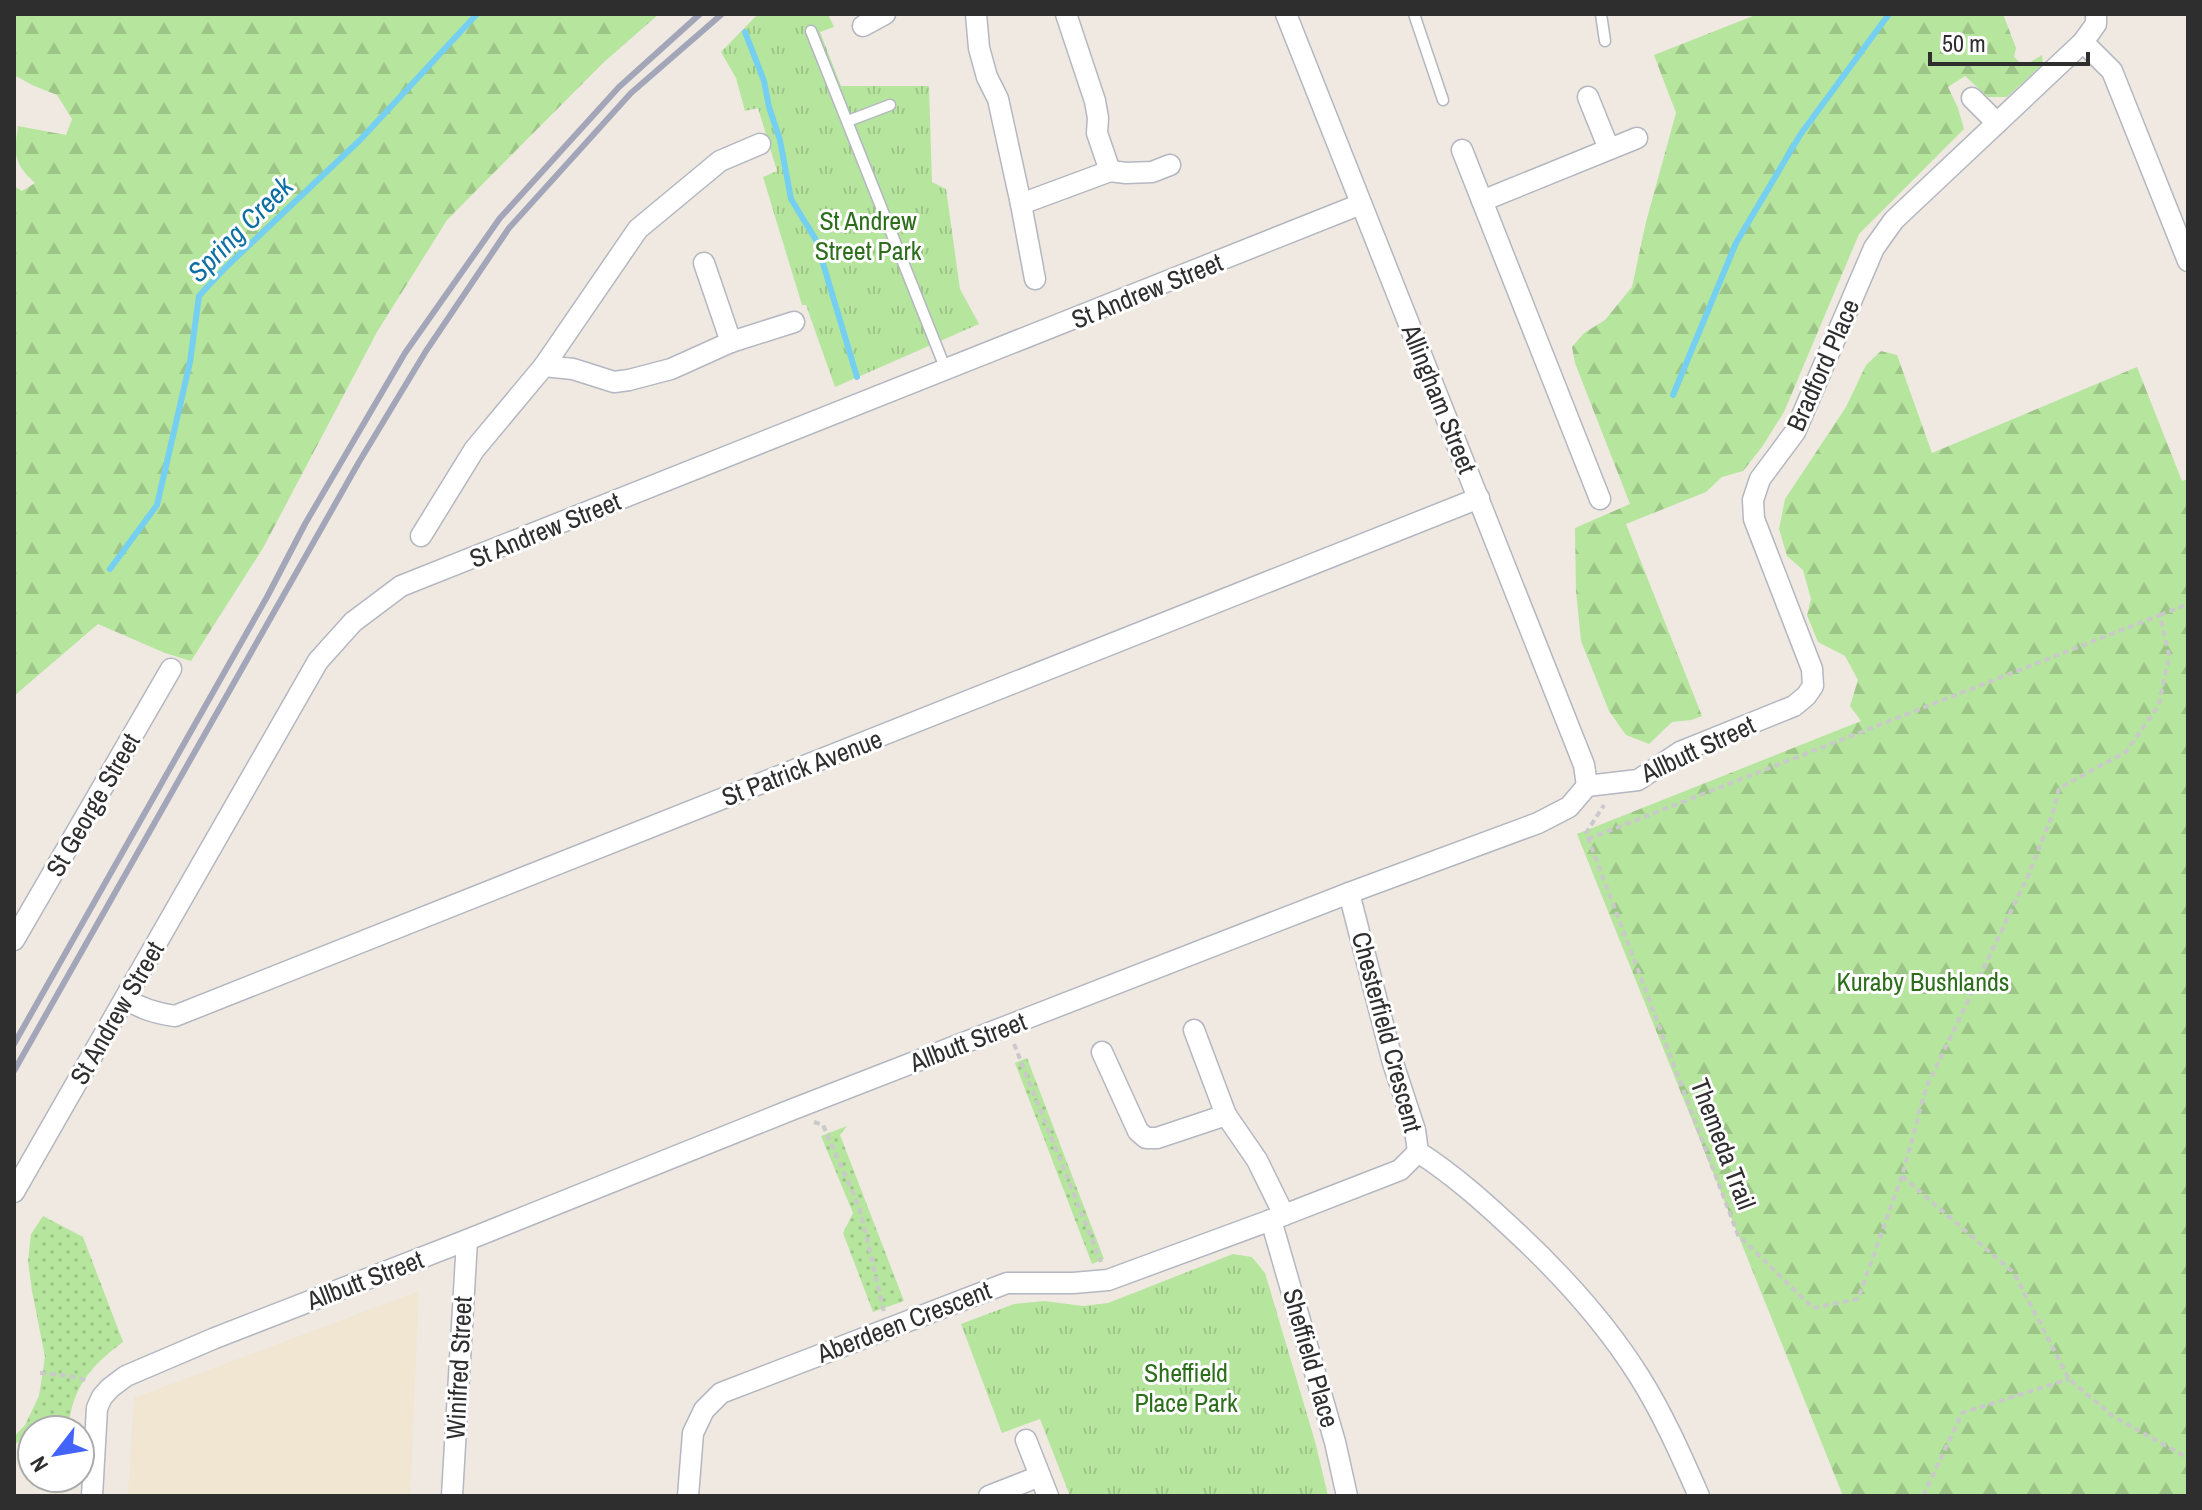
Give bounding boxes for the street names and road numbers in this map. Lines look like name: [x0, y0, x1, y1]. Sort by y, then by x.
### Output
street label: St Andrew Street: [1066, 244, 1228, 337]
street label: Bradford Place: [1778, 293, 1867, 436]
street label: Allingham Street: [1393, 318, 1485, 478]
street label: St Andrew Street: [464, 483, 626, 576]
street label: Allbutt Street: [1634, 707, 1761, 791]
street label: St Patrick Avenue: [717, 721, 887, 814]
street label: St George Street: [37, 727, 148, 883]
street label: Chesterfield Crescent: [1344, 928, 1431, 1136]
street label: St Andrew Street: [61, 935, 172, 1091]
street label: Allbutt Street: [904, 1003, 1031, 1080]
street label: Themeda Trail: [1682, 1073, 1764, 1214]
street label: Allbutt Street: [301, 1241, 428, 1318]
street label: Aberdeen Crescent: [811, 1272, 996, 1371]
street label: Sheffield Place: [1275, 1284, 1348, 1431]
street label: Winifred Street: [437, 1295, 480, 1440]

